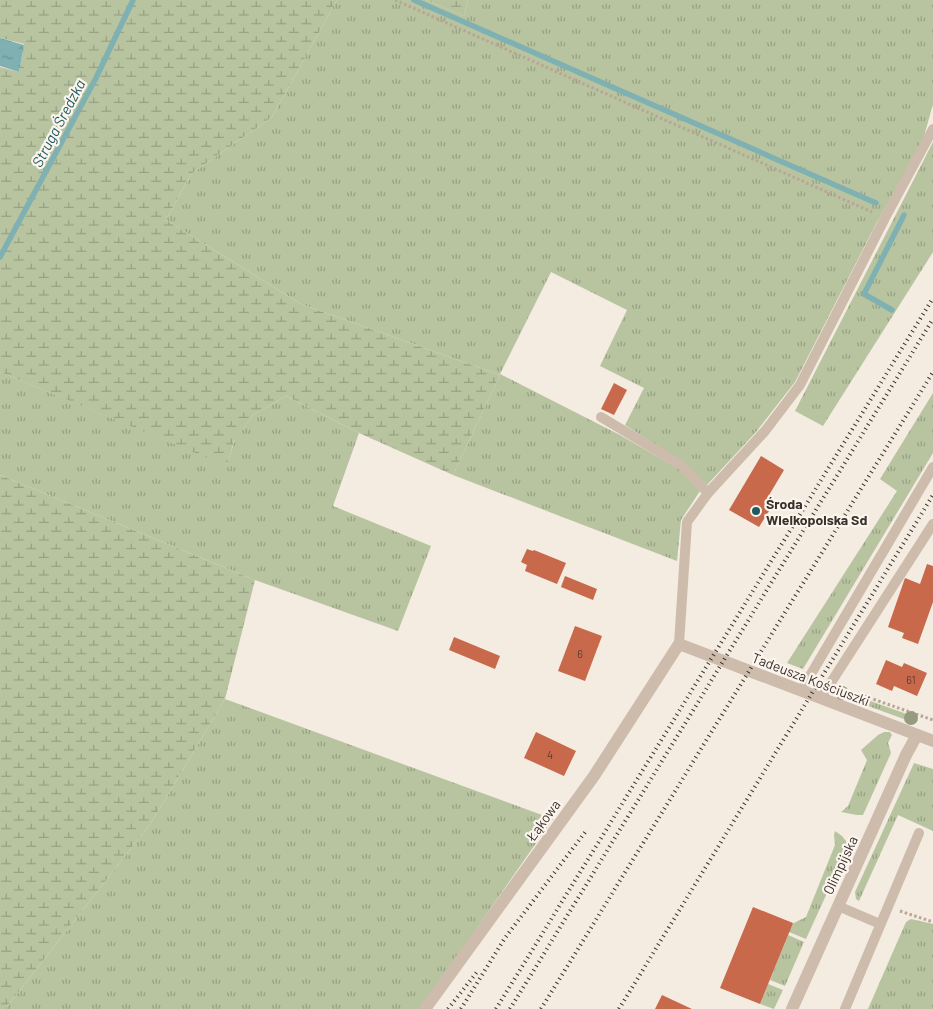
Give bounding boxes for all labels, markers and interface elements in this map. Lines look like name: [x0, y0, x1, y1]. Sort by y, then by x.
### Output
water label: Struga Średzka: [27, 76, 89, 170]
place label: Środa Wielkopolska Sd: [766, 495, 867, 528]
marker: Środa Wielkopolska Sd: [750, 505, 762, 517]
house number: 6: [577, 647, 583, 660]
street label: Tadeusza Kościuszki: [750, 649, 872, 709]
house number: 61: [906, 673, 916, 686]
house number: 4: [547, 748, 553, 761]
street label: Łąkowa: [522, 796, 564, 845]
street label: Olimpijska: [819, 833, 861, 897]

